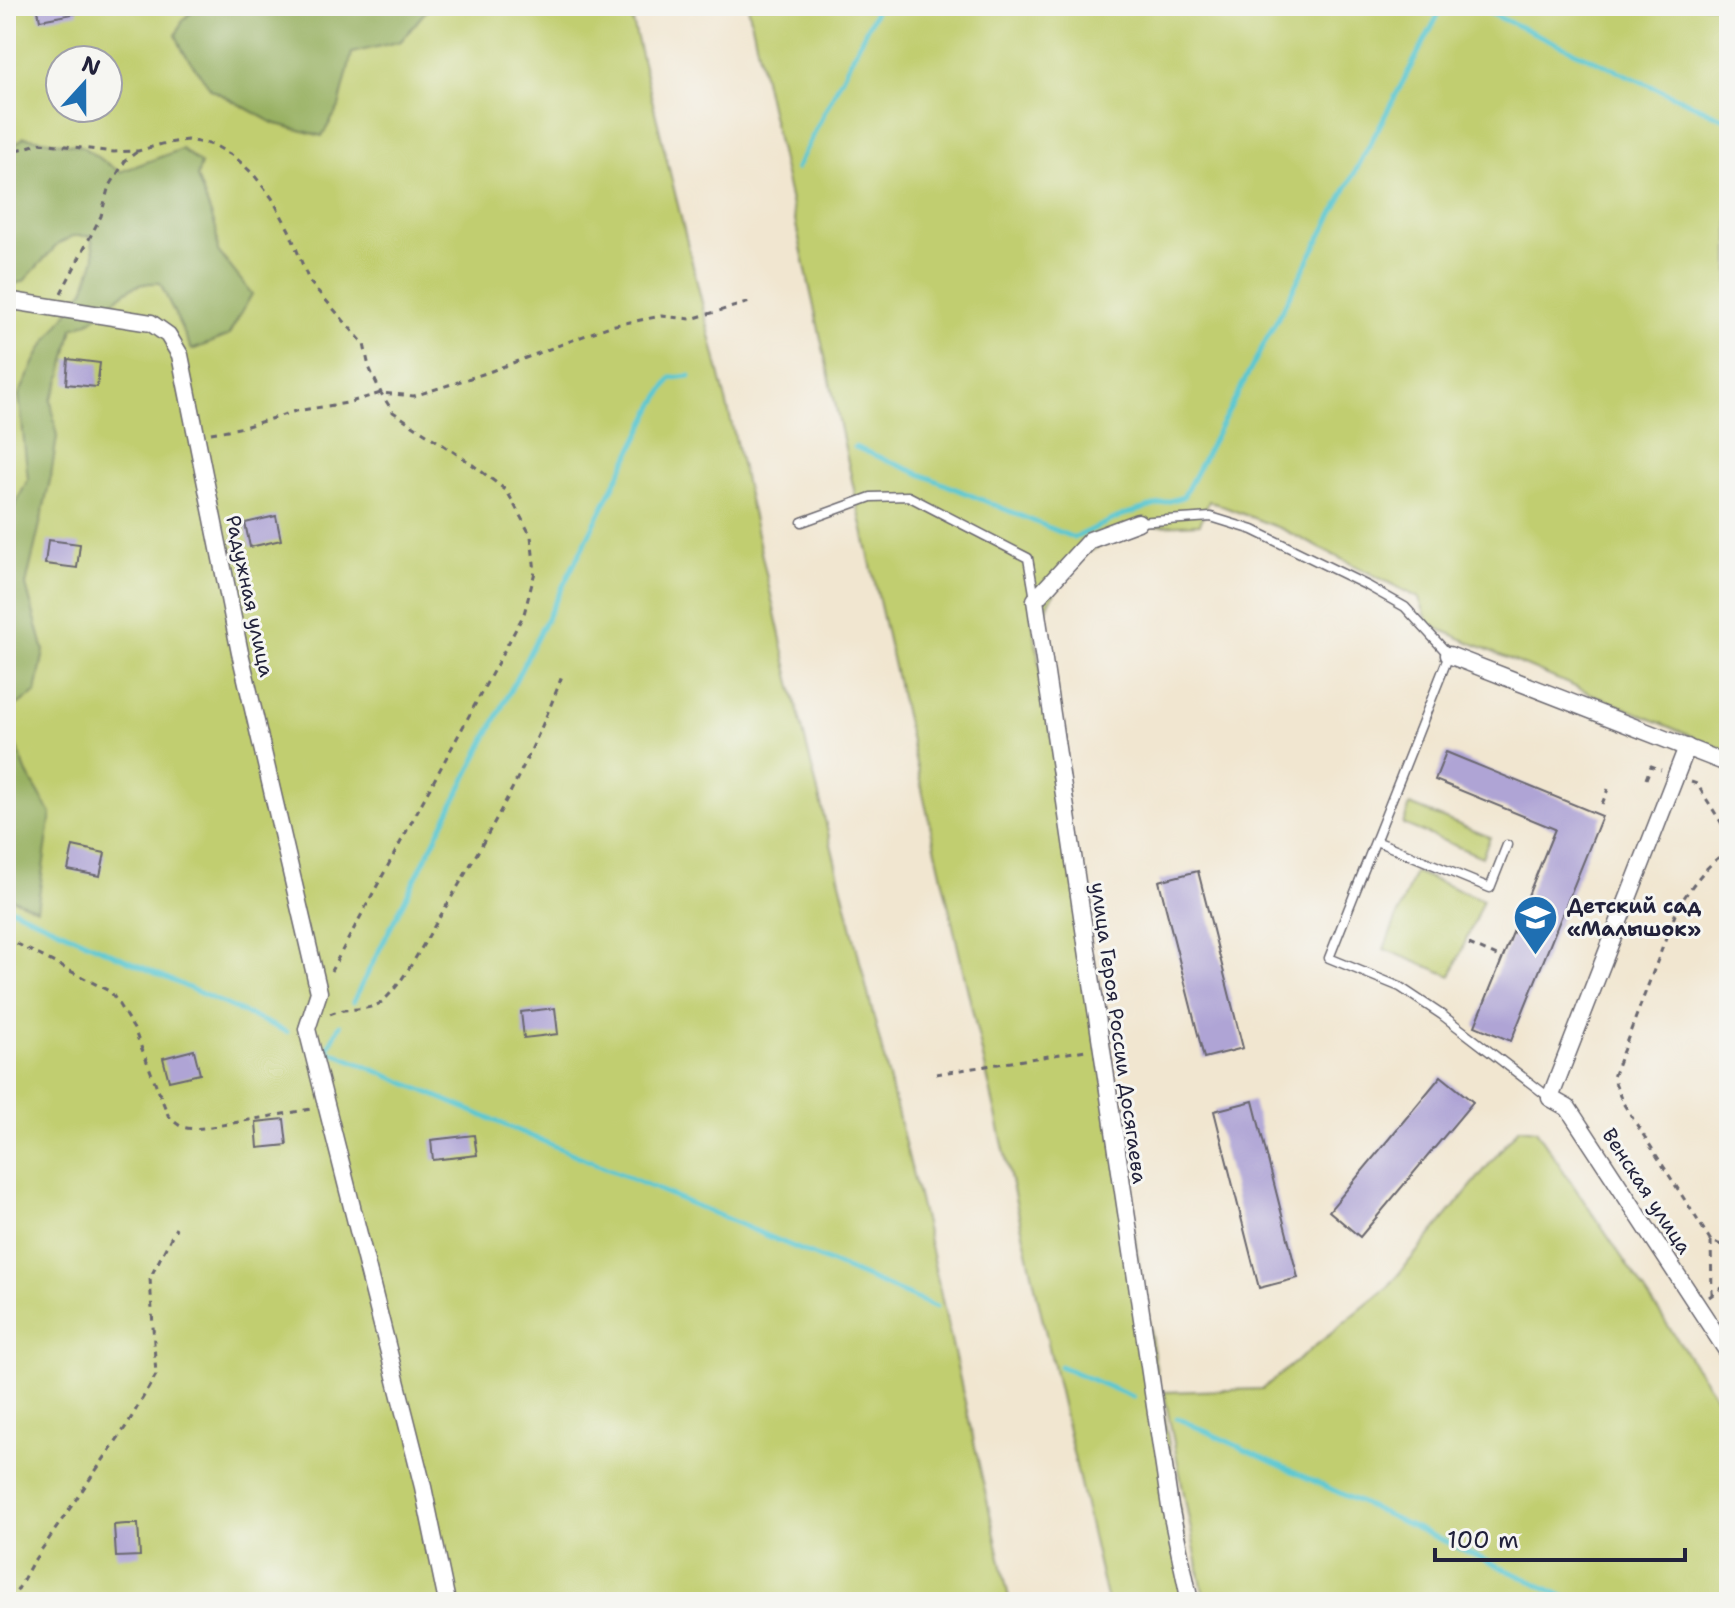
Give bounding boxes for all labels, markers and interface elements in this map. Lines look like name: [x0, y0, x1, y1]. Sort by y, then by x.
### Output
north arrow: [44, 44, 124, 124]
text: N: [78, 49, 104, 82]
street label: Радужная улица: [220, 513, 280, 680]
street label: улица Героя России Досягаева: [1085, 880, 1153, 1186]
place label: Детский сад «Малышок»: [1567, 893, 1701, 942]
school or university icon: Детский сад «Малышок»: [1512, 894, 1560, 957]
street label: Венская улица: [1597, 1123, 1698, 1259]
scale bar: [1435, 1512, 1685, 1562]
text: 100 m: [1447, 1524, 1519, 1556]

